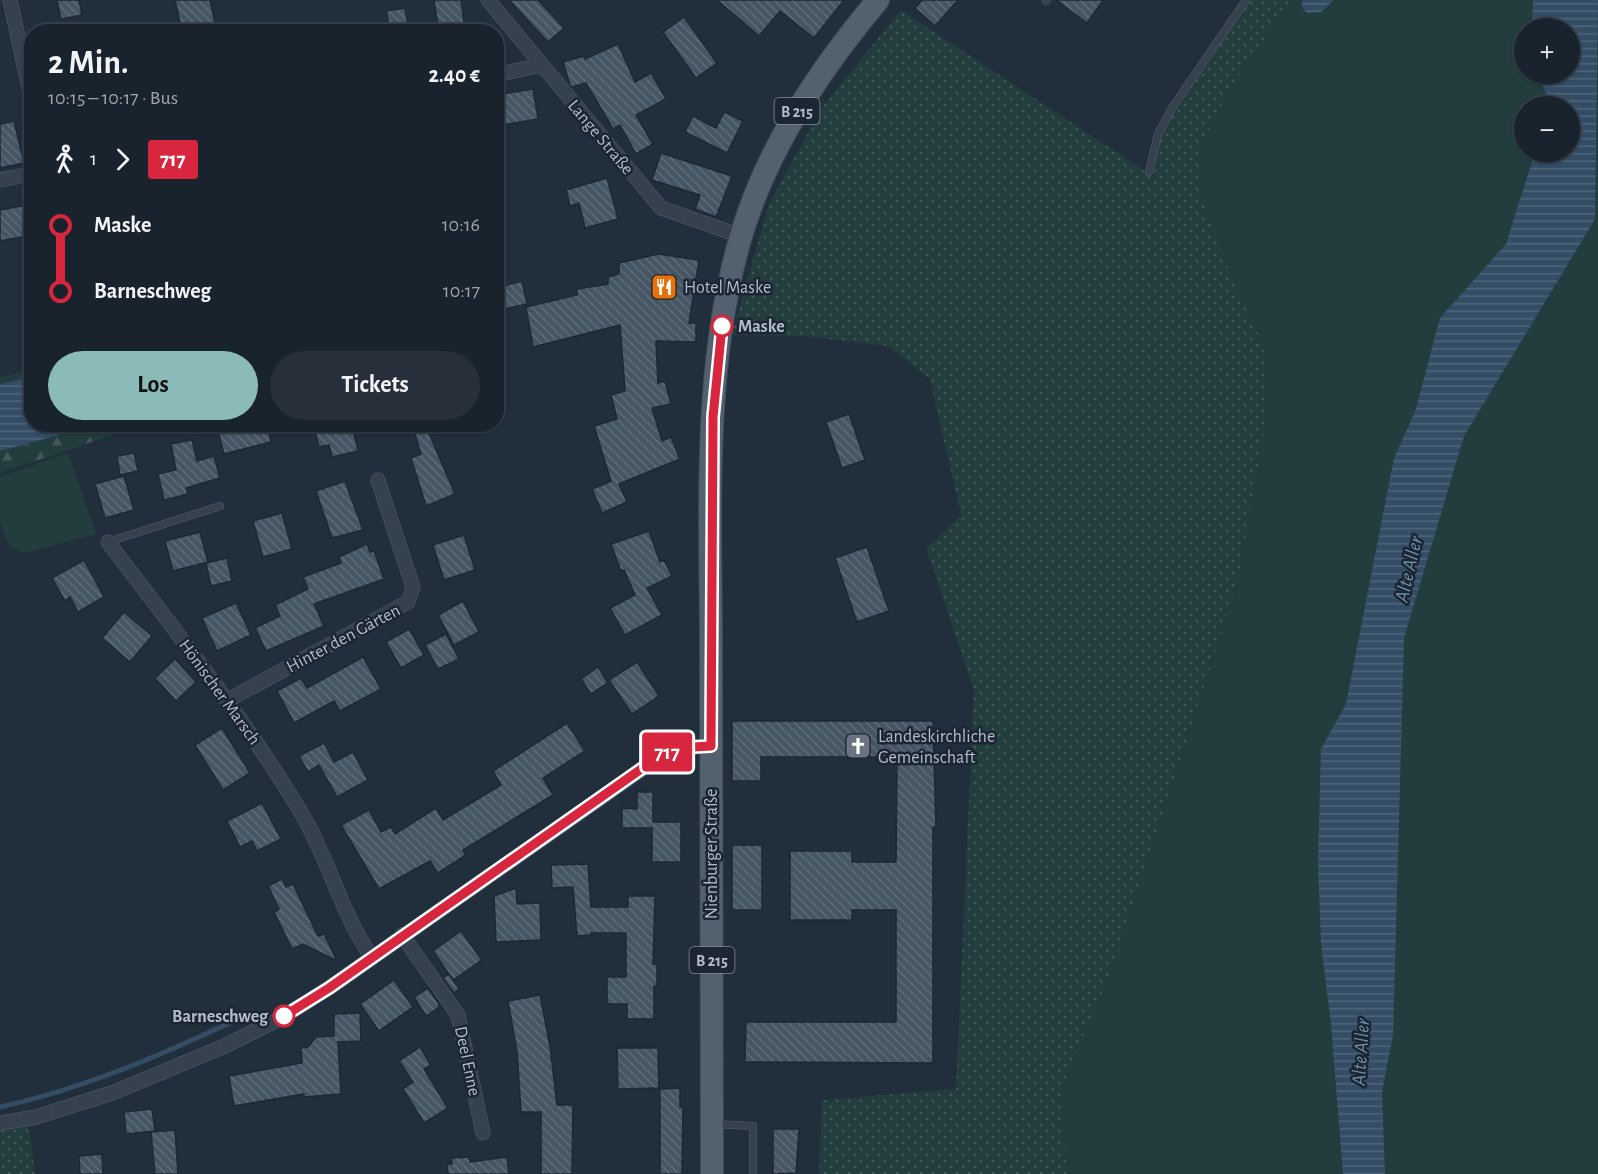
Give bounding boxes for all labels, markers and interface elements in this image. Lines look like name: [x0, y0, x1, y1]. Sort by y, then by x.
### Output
map controls: [1514, 18, 1580, 162]
button: +: [1514, 18, 1580, 84]
text: 2 Min.: [48, 47, 128, 80]
text: 2.40 €: [428, 64, 480, 86]
text: 10:15 – 10:17 · Bus: [48, 88, 178, 108]
button: −: [1514, 96, 1580, 162]
street label: Lange Straße: [564, 97, 637, 178]
road number: B 215: [774, 98, 820, 124]
icon: walk: [48, 143, 81, 176]
icon: forward: [106, 143, 139, 176]
text: 1: [90, 149, 97, 169]
text: 717: [160, 149, 186, 170]
text: Maske: [94, 214, 151, 236]
text: 10:16: [442, 215, 480, 235]
restaurant icon: Hotel Maske: [649, 272, 679, 302]
place label: Hotel Maske: [684, 279, 771, 297]
text: Barneschweg: [94, 280, 211, 302]
text: 10:17: [443, 281, 480, 301]
marker: Maske: [711, 315, 733, 337]
place label: Maske: [738, 318, 785, 336]
button: Los: [48, 351, 258, 420]
button: Tickets: [270, 351, 480, 420]
water label: Alte Aller: [1391, 534, 1426, 605]
street label: Hinter den Gärten: [284, 601, 403, 676]
street label: Hönischer Marsch: [175, 637, 263, 749]
place label: Landeskirchliche Gemeinschaft: [878, 728, 995, 767]
church icon: Landeskirchliche Gemeinschaft: [843, 731, 873, 761]
line badge: 717: [632, 732, 702, 771]
text: 717: [654, 742, 680, 763]
street label: Nienburger Straße: [703, 789, 721, 919]
road number: B 215: [690, 947, 734, 973]
marker: Barneschweg: [273, 1005, 295, 1027]
place label: Barneschweg: [172, 1008, 269, 1026]
water label: Alte Aller: [1349, 1017, 1373, 1087]
street label: Deel Enne: [451, 1025, 483, 1098]

